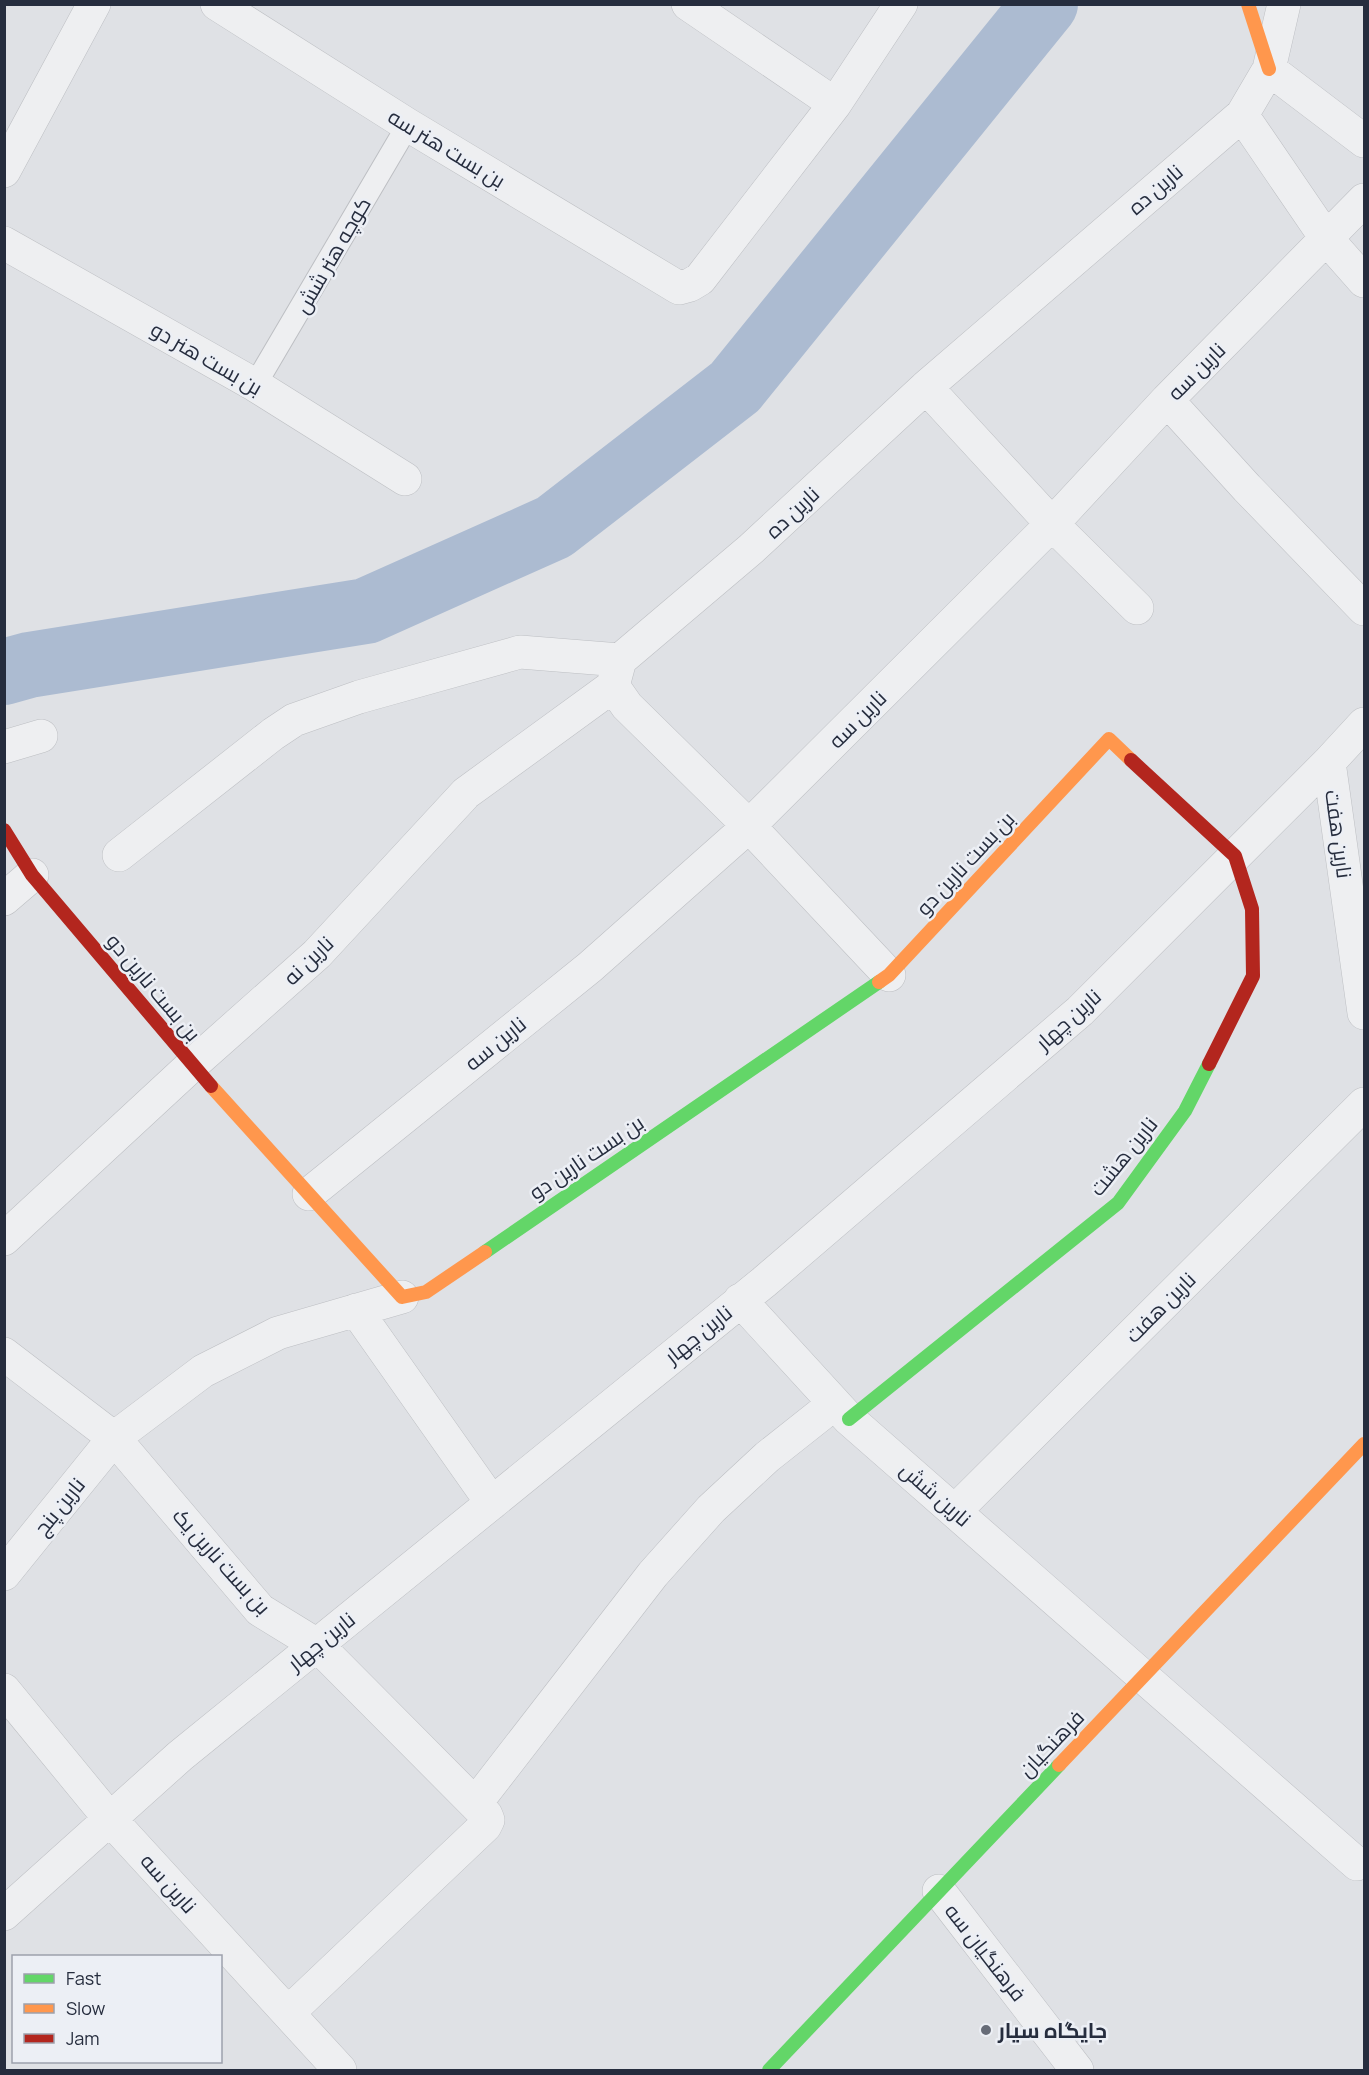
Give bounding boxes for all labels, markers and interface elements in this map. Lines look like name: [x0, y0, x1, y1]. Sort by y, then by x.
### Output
street label: بن بست هنر سه: [383, 102, 511, 194]
street label: نارین ده: [1122, 157, 1188, 221]
street label: کوچه هنر شش: [287, 192, 378, 319]
street label: بن بست هنر دو: [146, 315, 268, 401]
street label: نارین سه: [1161, 336, 1231, 406]
street label: نارین ده: [759, 480, 825, 544]
street label: نارین سه: [822, 684, 892, 754]
street label: نارین هفت: [1319, 788, 1359, 880]
street label: بن بست نارین دو: [909, 805, 1021, 921]
street label: بن بست نارین دو: [101, 927, 207, 1047]
street label: نارین نه: [277, 929, 339, 991]
street label: نارین چهار: [1029, 982, 1107, 1057]
street label: نارین سه: [458, 1010, 532, 1076]
street label: بن بست نارین دو: [523, 1108, 649, 1206]
street label: نارین هشت: [1083, 1111, 1163, 1201]
street label: نارین هفت: [1119, 1266, 1201, 1348]
street label: نارین چهار: [658, 1298, 738, 1371]
street label: نارین شش: [895, 1455, 977, 1533]
street label: نارین پنج: [27, 1471, 92, 1541]
street label: بن بست نارین یک: [167, 1502, 277, 1620]
street label: نارین چهار: [281, 1605, 361, 1678]
street label: فرهنگیان: [1012, 1703, 1090, 1783]
street label: نارین سه: [135, 1847, 203, 1919]
street label: فرهنگیان سه: [939, 1897, 1033, 2007]
legend: [12, 1955, 222, 2063]
text: Fast: [66, 1966, 101, 1990]
text: Slow: [66, 1996, 106, 2020]
place label: جایگاه سیار: [997, 2016, 1107, 2044]
marker: جایگاه سیار: [979, 2023, 993, 2037]
text: Jam: [66, 2026, 100, 2050]

